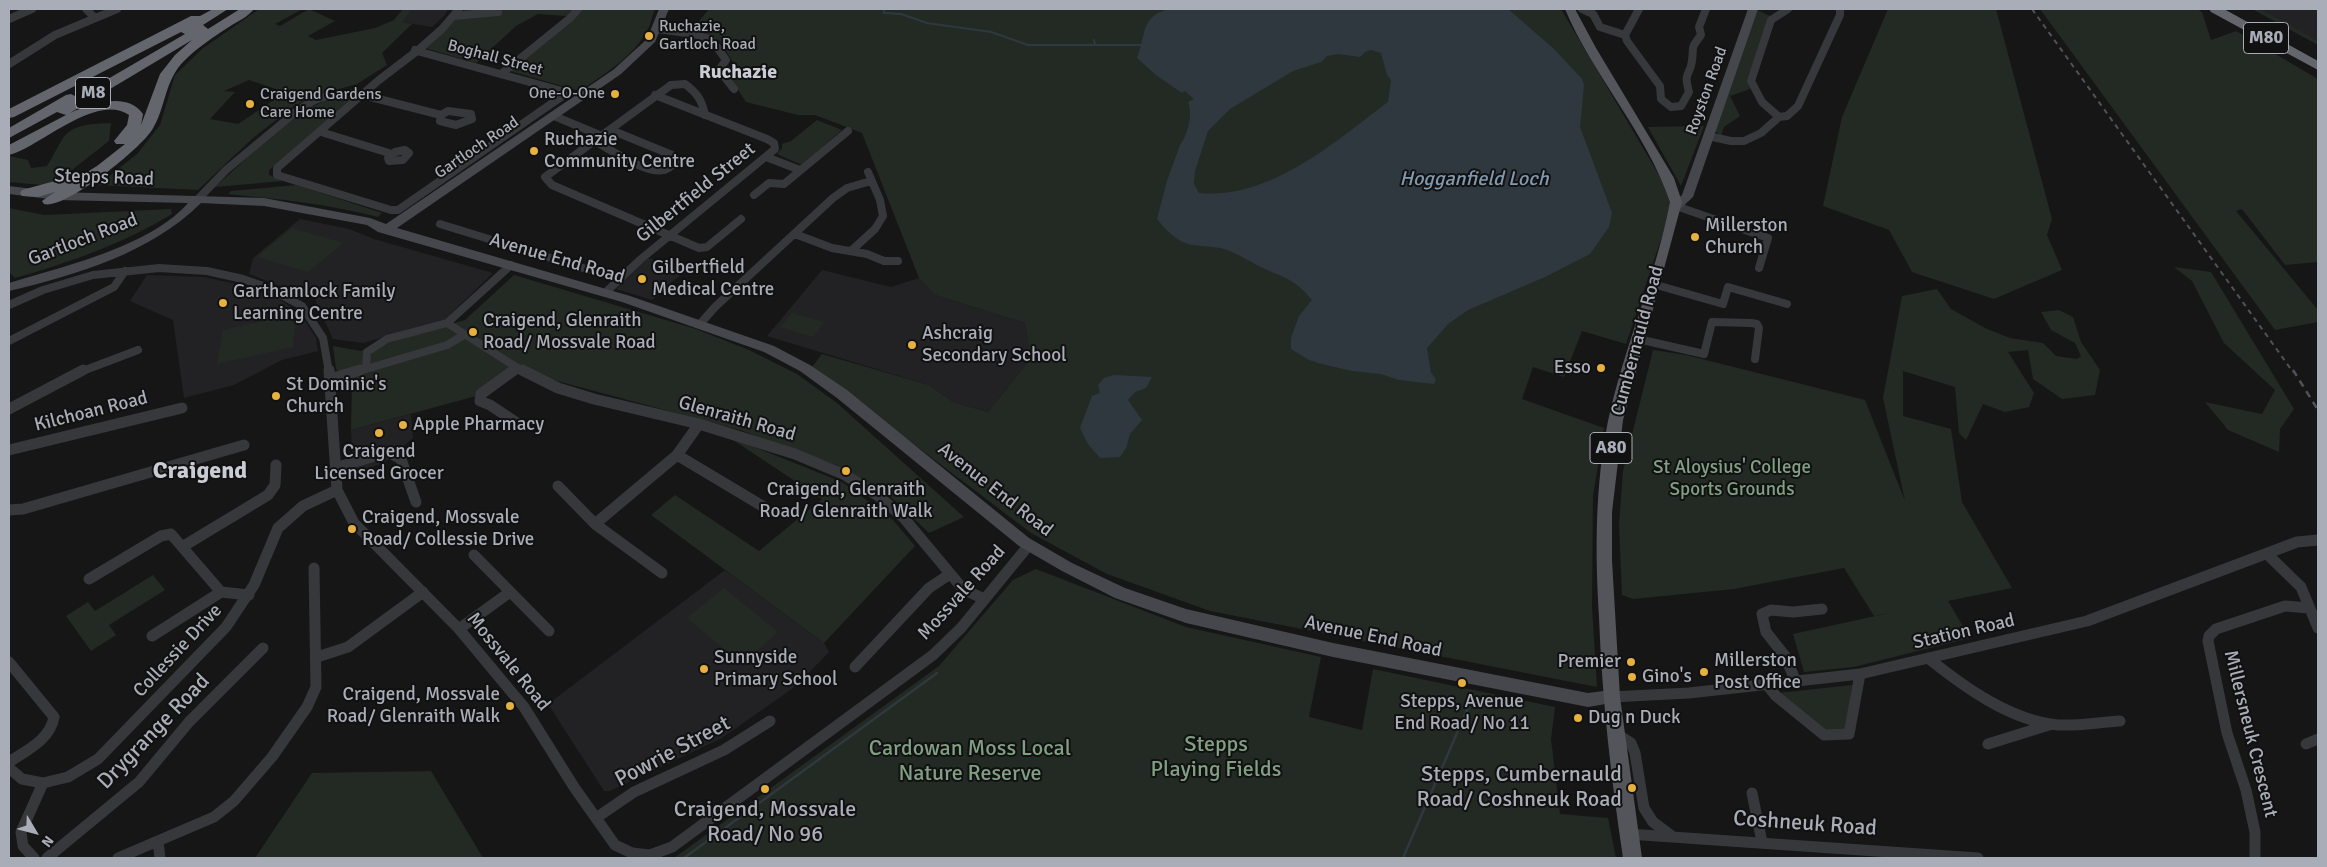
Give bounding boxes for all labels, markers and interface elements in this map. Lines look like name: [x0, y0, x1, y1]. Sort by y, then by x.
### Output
place label: Ruchazie, Gartloch Road: [659, 17, 756, 55]
road number: M80: [2244, 22, 2288, 54]
marker: Ruchazie, Gartloch Road: [643, 30, 655, 42]
street label: Boghall Street: [445, 36, 545, 80]
street label: Royston Road: [1682, 44, 1732, 138]
district label: Ruchazie: [699, 61, 777, 85]
road number: M8: [76, 78, 110, 109]
place label: One-O-One: [529, 84, 605, 104]
place label: Craigend Gardens Care Home: [260, 85, 381, 123]
marker: One-O-One: [609, 88, 621, 100]
marker: Craigend Gardens Care Home: [244, 98, 256, 110]
street label: Gartloch Road: [431, 113, 523, 183]
place label: Ruchazie Community Centre: [544, 129, 695, 173]
street label: Gilbertfield Street: [632, 138, 760, 248]
marker: Ruchazie Community Centre: [528, 145, 540, 157]
street label: Stepps Road: [54, 165, 154, 191]
water label: Hogganfield Loch: [1399, 168, 1549, 192]
street label: Gartloch Road: [25, 209, 141, 271]
place label: Millerston Church: [1705, 215, 1788, 259]
street label: Avenue End Road: [487, 229, 627, 289]
marker: Millerston Church: [1689, 231, 1701, 243]
place label: Gilbertfield Medical Centre: [652, 257, 774, 301]
street label: Cumbernauld Road: [1607, 264, 1669, 418]
marker: Gilbertfield Medical Centre: [636, 273, 648, 285]
place label: Garthamlock Family Learning Centre: [233, 281, 395, 325]
marker: Garthamlock Family Learning Centre: [217, 297, 229, 309]
place label: Craigend, Glenraith Road/ Mossvale Road: [483, 310, 656, 354]
place label: Ashcraig Secondary School: [922, 323, 1067, 367]
marker: Craigend, Glenraith Road/ Mossvale Road: [467, 326, 479, 338]
marker: Ashcraig Secondary School: [906, 339, 918, 351]
place label: Esso: [1554, 357, 1591, 379]
marker: Esso: [1595, 362, 1607, 374]
place label: St Dominic's Church: [286, 374, 387, 418]
street label: Kilchoan Road: [32, 387, 150, 437]
marker: St Dominic's Church: [270, 390, 282, 402]
street label: Glenraith Road: [676, 391, 798, 447]
place label: Apple Pharmacy: [413, 414, 544, 436]
marker: Apple Pharmacy: [397, 419, 409, 431]
marker: Craigend Licensed Grocer: [373, 427, 385, 439]
road number: A80: [1590, 432, 1632, 463]
street label: Avenue End Road: [933, 438, 1057, 542]
place label: Craigend Licensed Grocer: [314, 441, 444, 485]
park label: St Aloysius' College Sports Grounds: [1653, 457, 1811, 501]
district label: Craigend: [153, 458, 247, 486]
marker: Craigend, Glenraith Road/ Glenraith Walk: [840, 465, 852, 477]
place label: Craigend, Glenraith Road/ Glenraith Walk: [759, 479, 933, 523]
place label: Craigend, Mossvale Road/ Collessie Drive: [362, 507, 534, 551]
marker: Craigend, Mossvale Road/ Collessie Drive: [346, 523, 358, 535]
street label: Mossvale Road: [913, 541, 1011, 645]
street label: Collessie Drive: [129, 600, 227, 702]
street label: Mossvale Road: [461, 608, 555, 716]
street label: Station Road: [1911, 609, 2017, 655]
street label: Avenue End Road: [1302, 611, 1444, 663]
place label: Sunnyside Primary School: [714, 647, 837, 691]
street label: Millersneuk Crescent: [2218, 648, 2282, 820]
place label: Millerston Post Office: [1714, 650, 1801, 694]
place label: Premier: [1558, 651, 1621, 673]
marker: Premier: [1625, 656, 1637, 668]
marker: Sunnyside Primary School: [698, 663, 710, 675]
place label: Gino's: [1642, 666, 1692, 688]
marker: Millerston Post Office: [1698, 666, 1710, 678]
street label: Drygrange Road: [92, 669, 216, 795]
marker: Gino's: [1626, 671, 1638, 683]
marker: Stepps, Avenue End Road/ No 11: [1456, 677, 1468, 689]
place label: Craigend, Mossvale Road/ Glenraith Walk: [327, 684, 500, 728]
place label: Stepps, Avenue End Road/ No 11: [1394, 691, 1530, 735]
marker: Craigend, Mossvale Road/ Glenraith Walk: [504, 700, 516, 712]
place label: Dug n Duck: [1588, 707, 1681, 729]
street label: Powrie Street: [611, 711, 735, 793]
marker: Dug n Duck: [1572, 712, 1584, 724]
park label: Stepps Playing Fields: [1151, 732, 1281, 784]
park label: Cardowan Moss Local Nature Reserve: [869, 736, 1071, 788]
place label: Stepps, Cumbernauld Road/ Coshneuk Road: [1417, 762, 1622, 814]
marker: Stepps, Cumbernauld Road/ Coshneuk Road: [1626, 782, 1638, 794]
marker: Craigend, Mossvale Road/ No 96: [759, 783, 771, 795]
place label: Craigend, Mossvale Road/ No 96: [674, 797, 856, 848]
street label: Coshneuk Road: [1732, 806, 1878, 842]
north arrow: [10, 807, 60, 857]
text: N: [38, 832, 57, 850]

